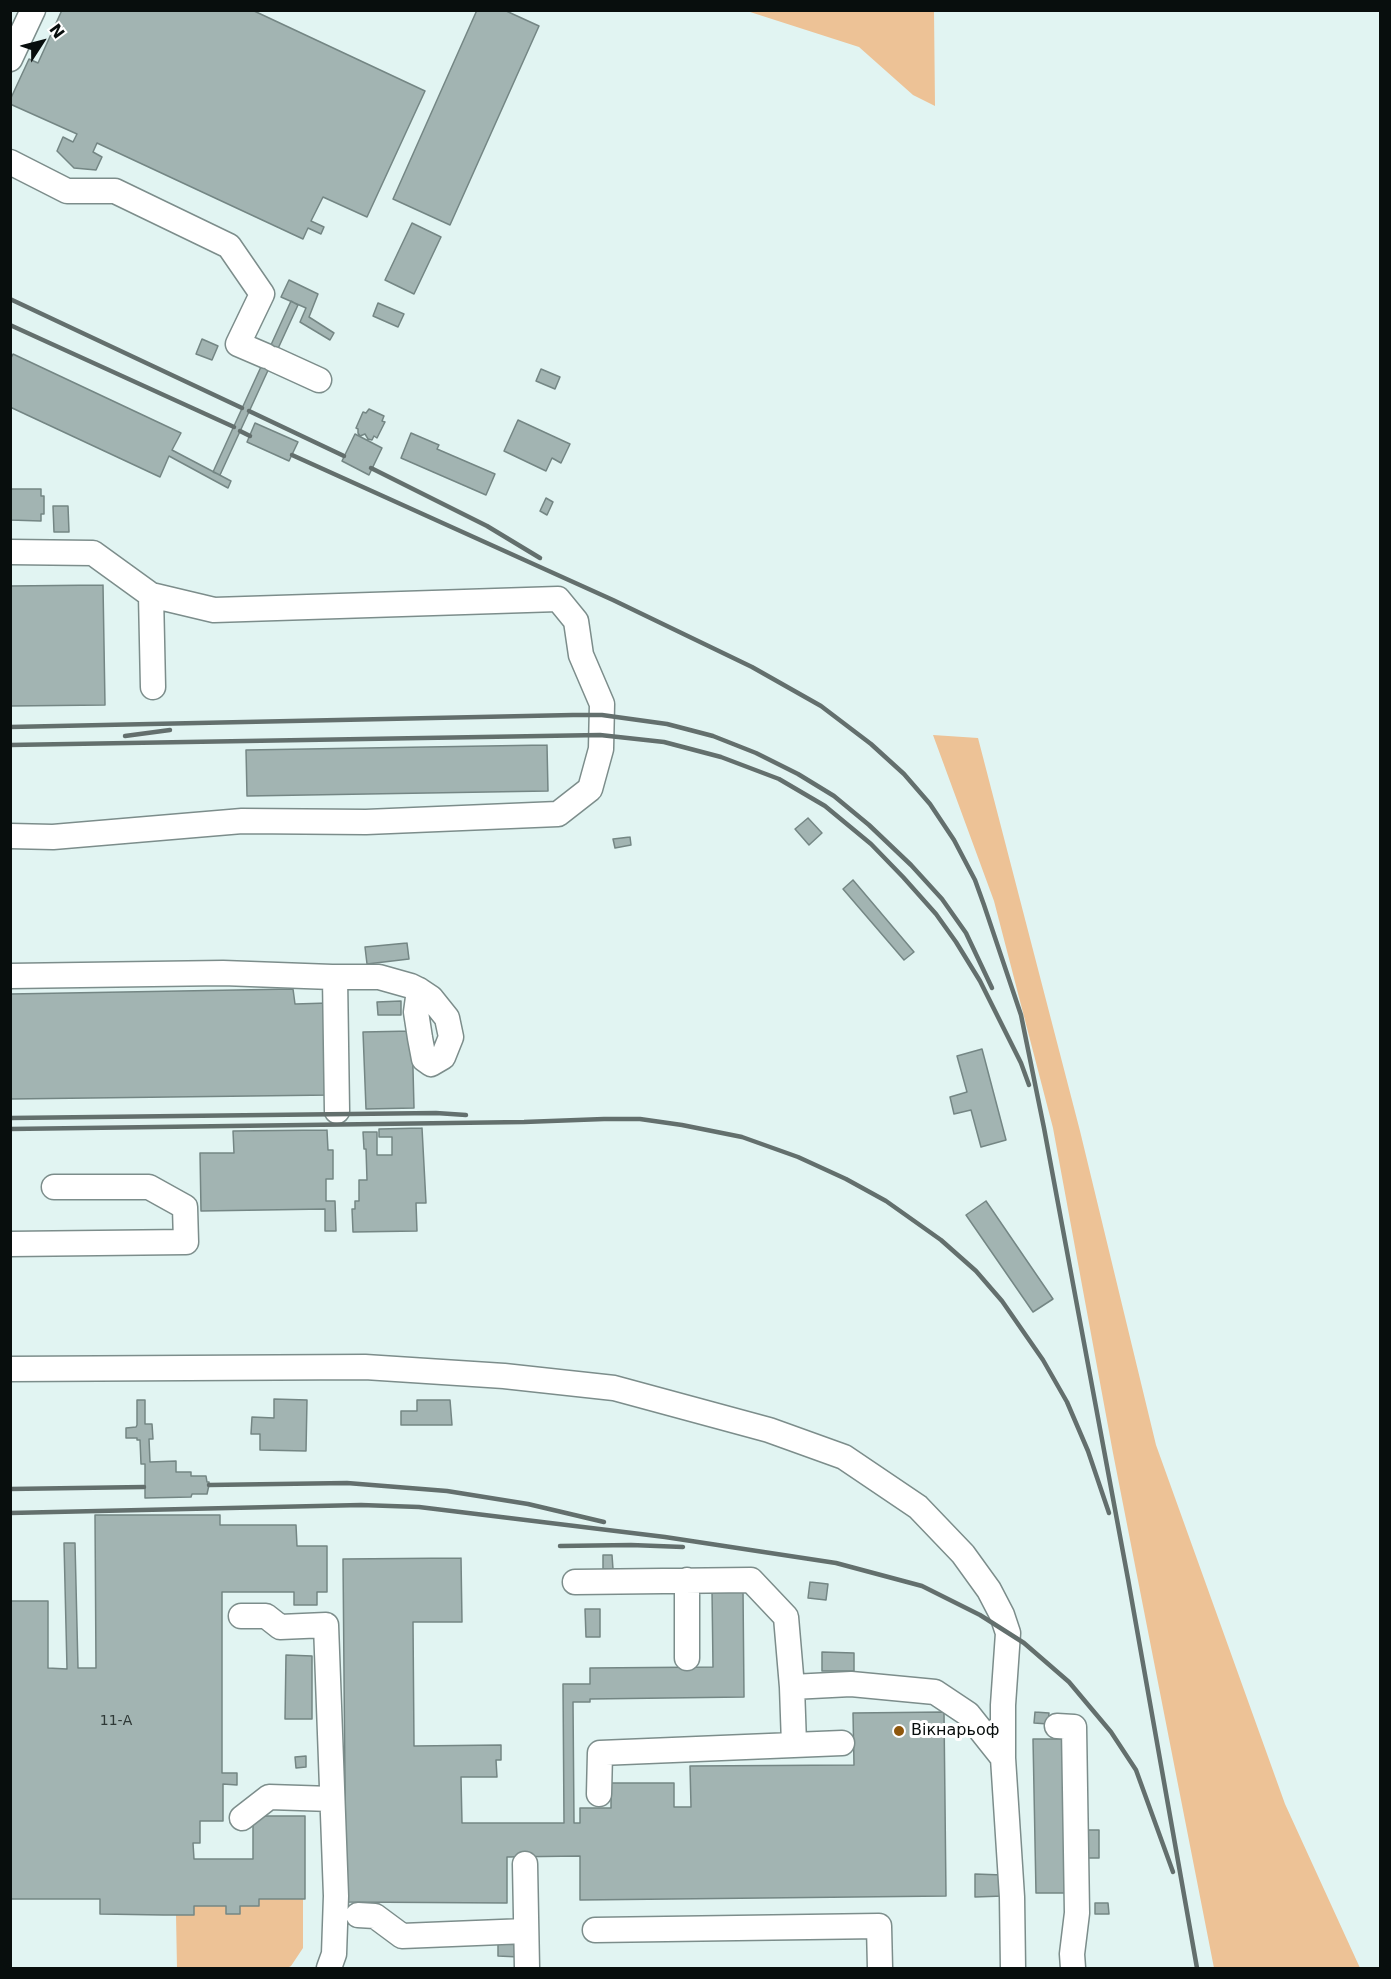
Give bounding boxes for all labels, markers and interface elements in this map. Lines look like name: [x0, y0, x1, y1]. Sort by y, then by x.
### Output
north arrow: [12, 12, 72, 72]
text: N: [45, 20, 69, 42]
house number: 11-А: [100, 1713, 132, 1729]
place label: Вікнарьоф: [911, 1721, 999, 1741]
marker: Вікнарьоф: [892, 1724, 906, 1738]

